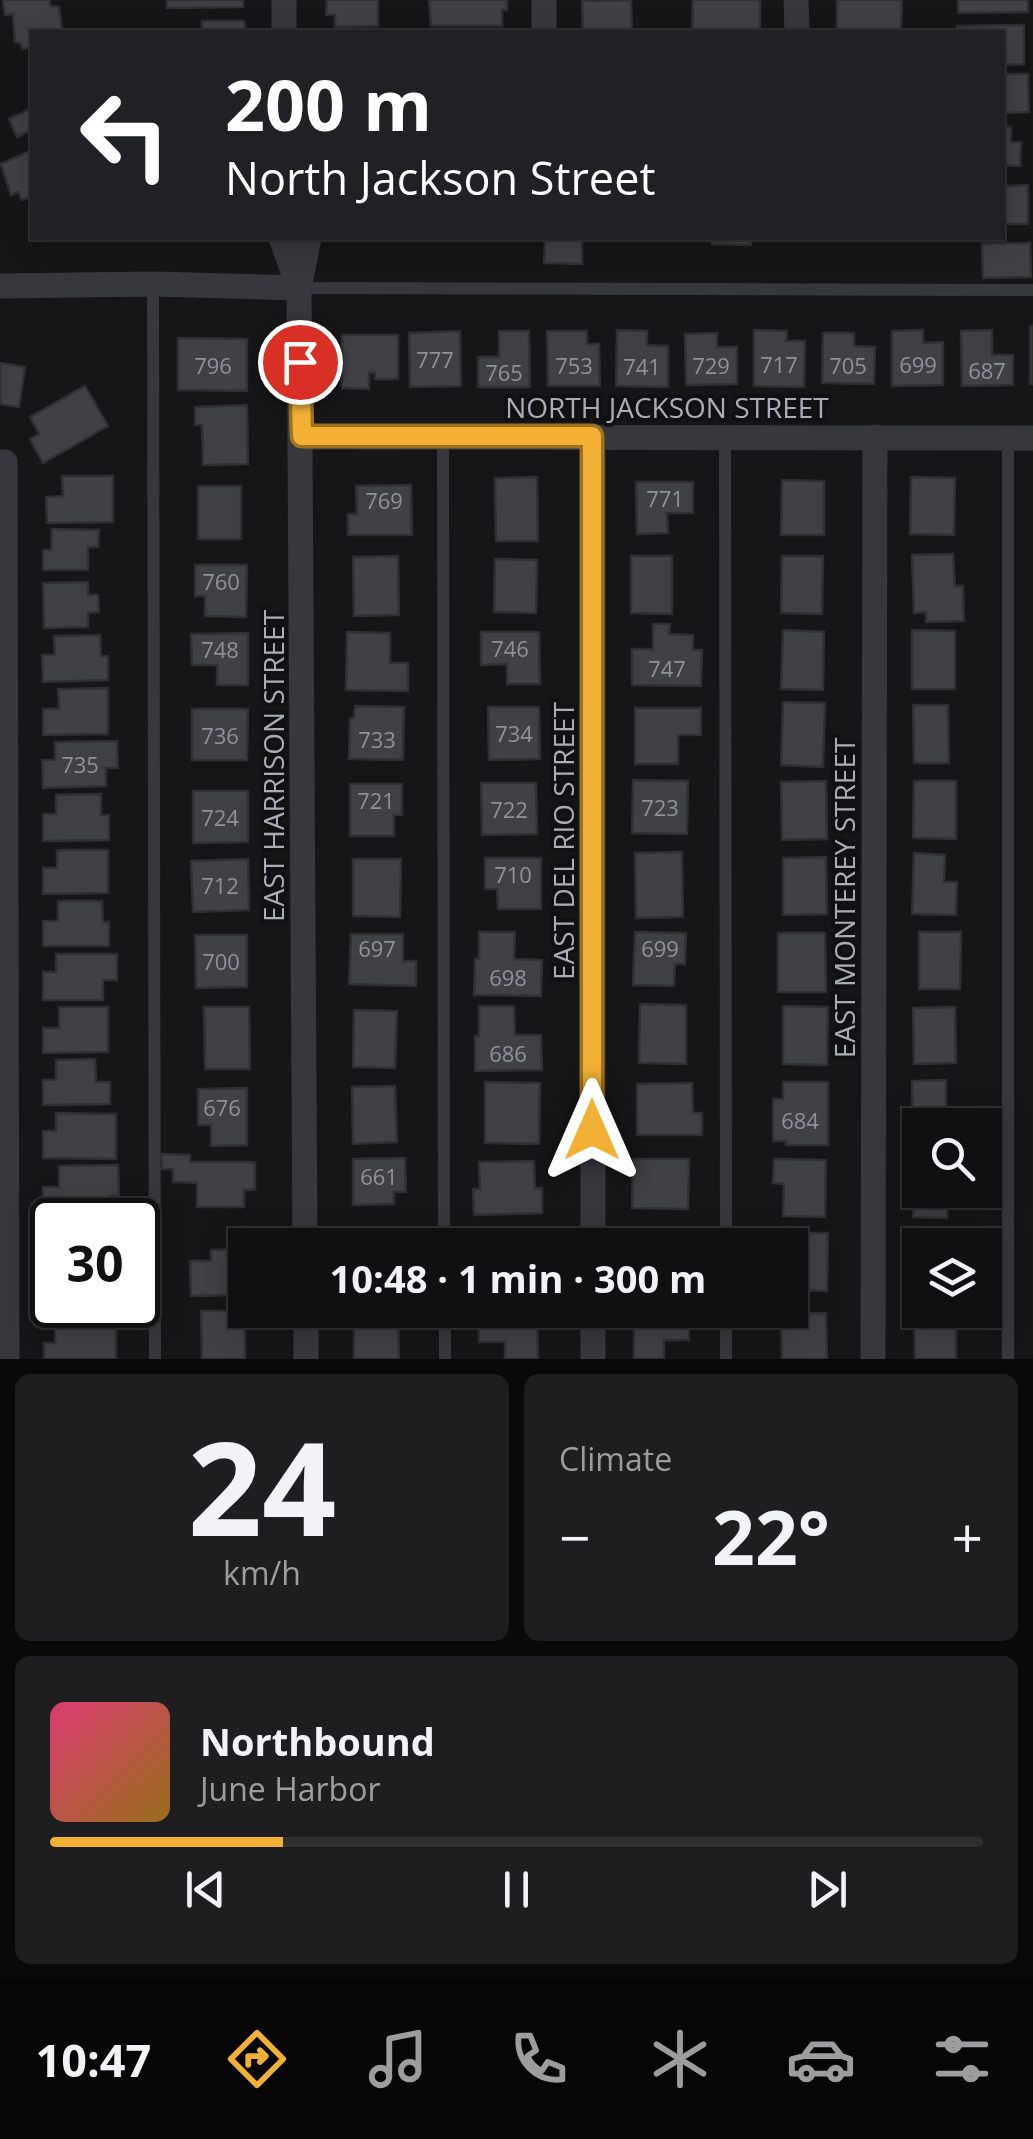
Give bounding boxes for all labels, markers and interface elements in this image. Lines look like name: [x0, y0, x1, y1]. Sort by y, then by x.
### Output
text: 200 m: [225, 56, 432, 152]
icon: left: [60, 70, 190, 200]
text: North Jackson Street: [225, 147, 655, 208]
pin: [258, 320, 343, 405]
icon: arrive: [273, 335, 328, 390]
house number: 777: [416, 344, 454, 374]
house number: 717: [760, 349, 798, 379]
house number: 699: [899, 349, 937, 379]
house number: 796: [194, 350, 232, 380]
house number: 753: [555, 350, 593, 380]
house number: 729: [692, 350, 730, 380]
house number: 705: [829, 350, 867, 380]
house number: 741: [623, 351, 661, 381]
house number: 687: [968, 355, 1006, 385]
house number: 765: [485, 357, 523, 387]
street label: NORTH JACKSON STREET: [505, 388, 829, 426]
house number: 771: [646, 483, 684, 513]
house number: 769: [365, 485, 403, 515]
house number: 760: [202, 566, 240, 596]
street label: EAST HARRISON STREET: [254, 609, 292, 922]
house number: 746: [491, 633, 529, 663]
house number: 748: [201, 634, 239, 664]
house number: 747: [648, 653, 686, 683]
street label: EAST DEL RIO STREET: [544, 702, 582, 980]
house number: 734: [495, 718, 533, 748]
house number: 736: [201, 720, 239, 750]
house number: 733: [358, 724, 396, 754]
street label: EAST MONTEREY STREET: [825, 737, 863, 1058]
house number: 735: [61, 749, 99, 779]
house number: 721: [357, 785, 395, 815]
house number: 723: [641, 792, 679, 822]
house number: 722: [490, 794, 528, 824]
house number: 724: [201, 802, 239, 832]
house number: 710: [494, 859, 532, 889]
house number: 712: [201, 870, 239, 900]
house number: 697: [358, 933, 396, 963]
house number: 699: [641, 933, 679, 963]
house number: 700: [202, 946, 240, 976]
house number: 698: [489, 962, 527, 992]
house number: 686: [489, 1038, 527, 1068]
position arrow: [540, 1078, 644, 1182]
house number: 676: [203, 1092, 241, 1122]
house number: 684: [781, 1105, 819, 1135]
map controls: [902, 1108, 1002, 1328]
button: search: [902, 1108, 1002, 1208]
house number: 661: [360, 1161, 398, 1191]
speed limit sign: 30: [30, 1198, 160, 1328]
button: layers: [902, 1228, 1002, 1328]
text: 10:48 · 1 min · 300 m: [330, 1252, 706, 1304]
text: 24: [188, 1397, 336, 1574]
text: Climate: [559, 1437, 672, 1480]
text: 22°: [712, 1485, 830, 1587]
text: −: [559, 1499, 590, 1574]
text: +: [952, 1499, 983, 1574]
text: km/h: [223, 1551, 301, 1594]
text: Northbound: [200, 1715, 435, 1767]
text: June Harbor: [200, 1767, 380, 1810]
icon: previous: [178, 1862, 233, 1917]
icon: pause: [489, 1862, 544, 1917]
icon: next: [800, 1862, 855, 1917]
icon: directions: [222, 2024, 292, 2094]
icon: music: [363, 2024, 433, 2094]
icon: phone: [504, 2024, 574, 2094]
icon: climate: [645, 2024, 715, 2094]
icon: car: [786, 2024, 856, 2094]
icon: filters: [927, 2024, 997, 2094]
text: 10:47: [36, 2029, 151, 2090]

